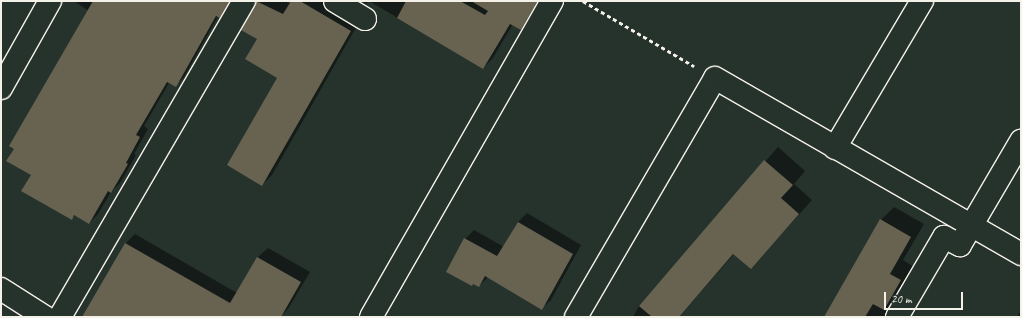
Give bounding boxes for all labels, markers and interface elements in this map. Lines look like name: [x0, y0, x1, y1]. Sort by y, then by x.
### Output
scale bar: [886, 284, 965, 310]
text: 20 m: [891, 291, 911, 307]

